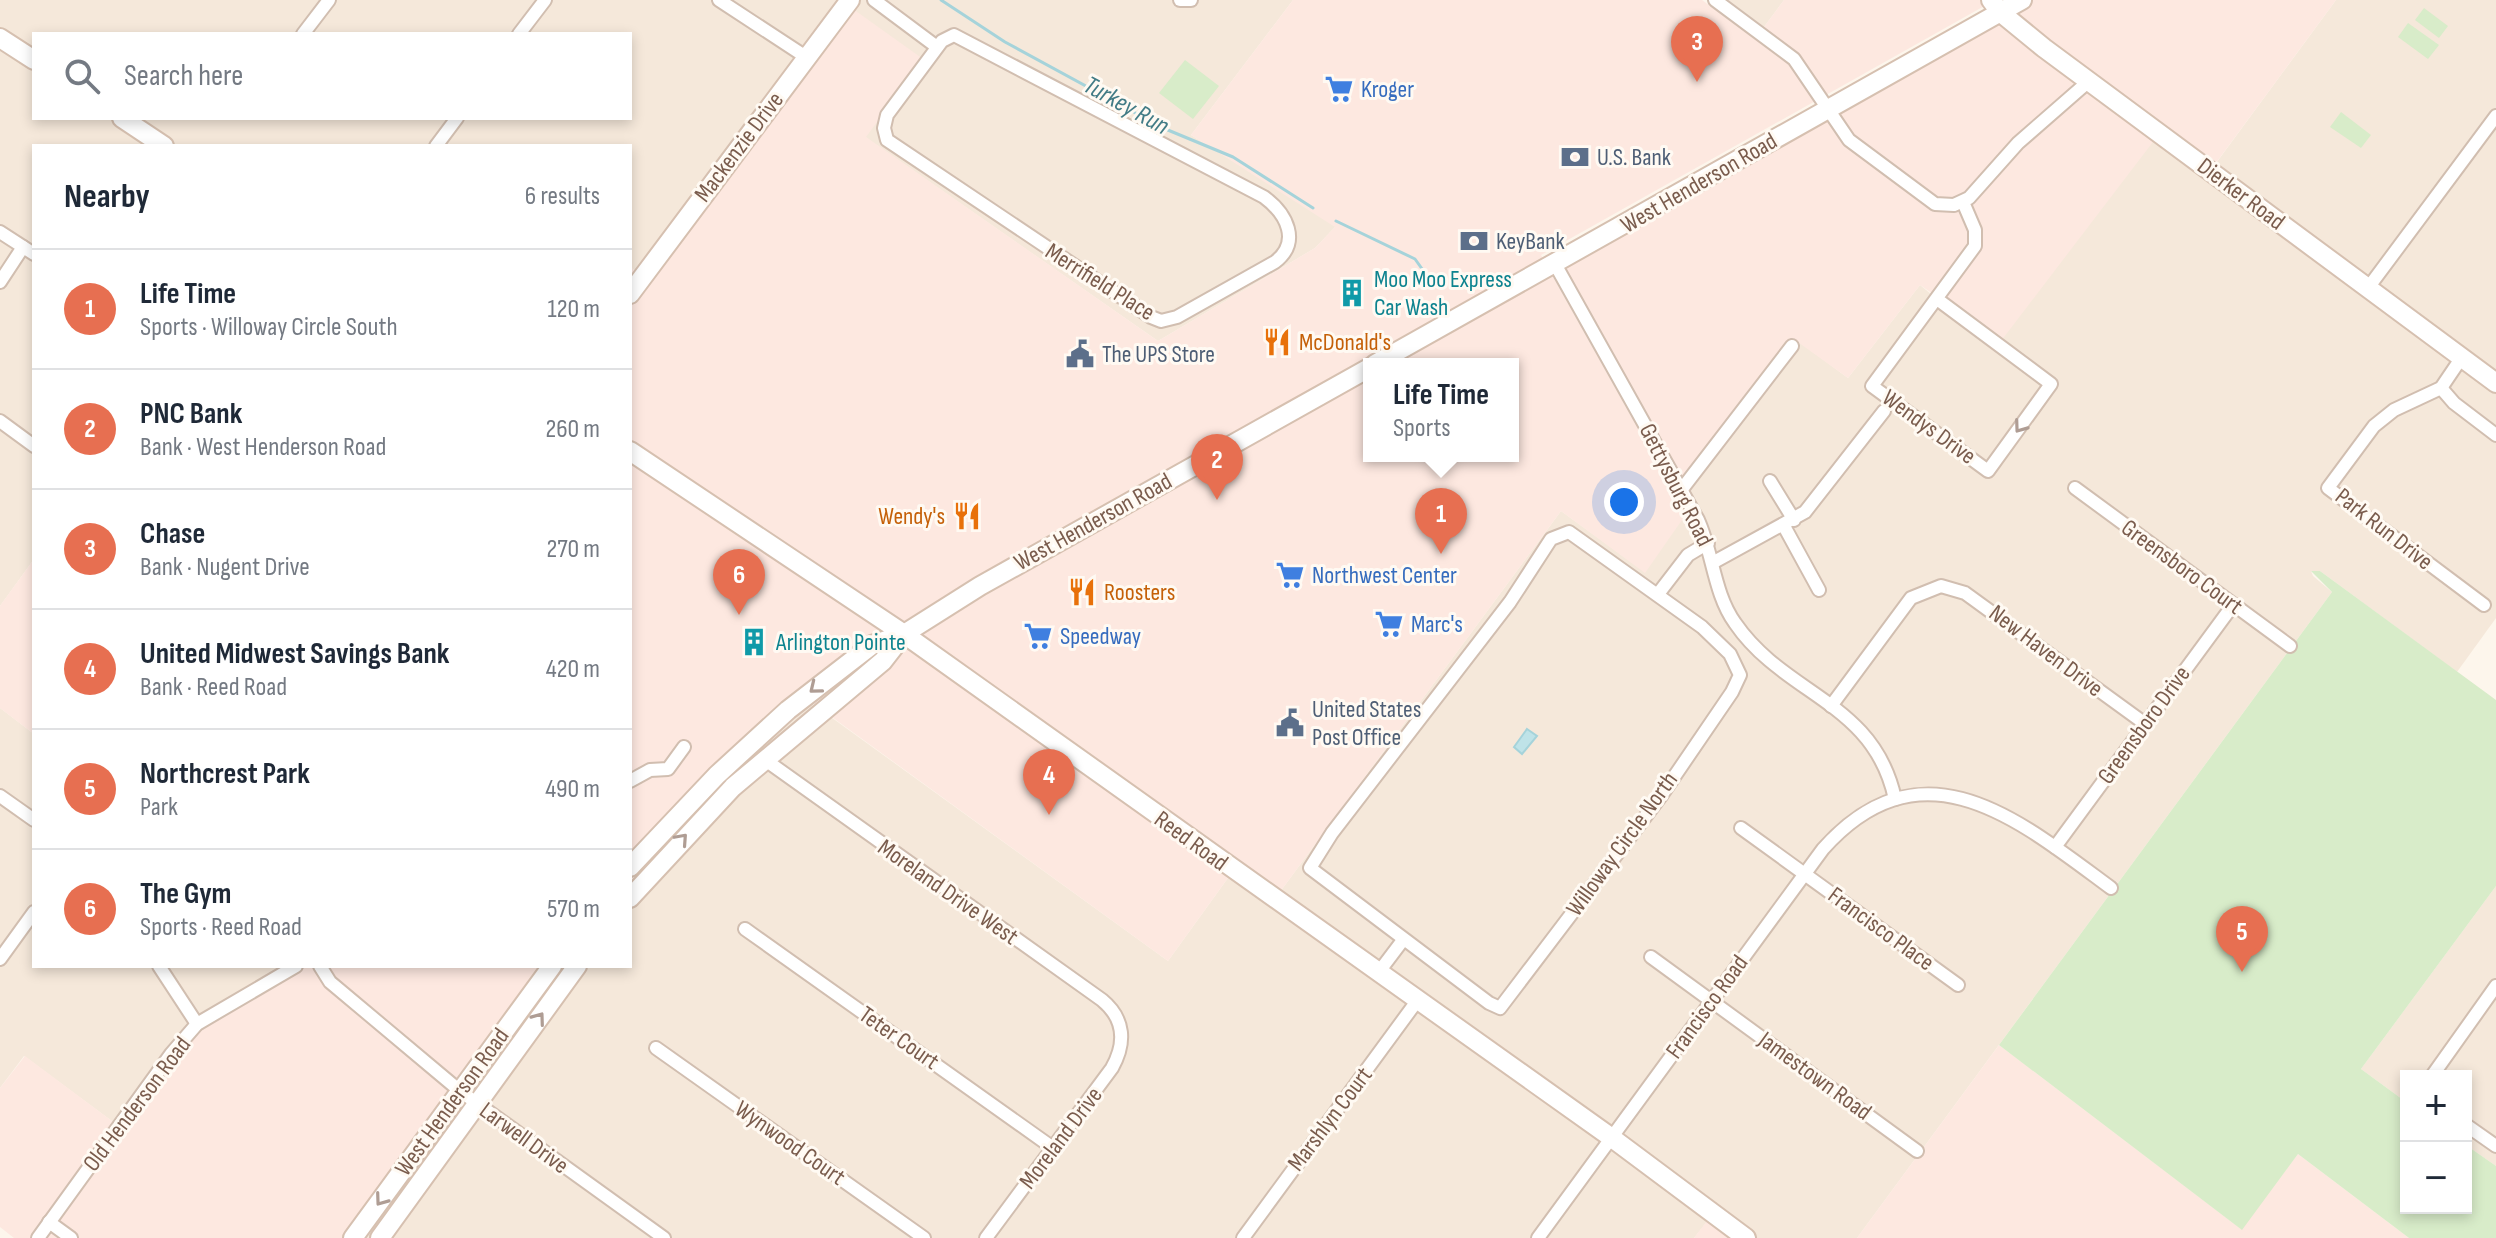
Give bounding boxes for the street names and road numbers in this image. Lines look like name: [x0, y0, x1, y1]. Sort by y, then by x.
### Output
street label: Mackenzie Drive: [688, 86, 790, 208]
street label: West Henderson Road: [1616, 127, 1782, 239]
street label: Dierker Road: [2192, 152, 2290, 236]
street label: Merrifield Place: [1040, 237, 1160, 327]
street label: Wendys Drive: [1876, 383, 1982, 471]
street label: Gettysburg Road: [1633, 419, 1719, 551]
street label: West Henderson Road: [1009, 467, 1177, 577]
street label: Park Run Drive: [2329, 482, 2439, 576]
street label: Greensboro Court: [2116, 513, 2248, 621]
street label: New Haven Drive: [1983, 599, 2109, 703]
street label: Greensboro Drive: [2091, 660, 2197, 790]
street label: Willoway Circle North: [1560, 766, 1684, 922]
street label: Reed Road: [1149, 805, 1233, 877]
street label: Moreland Drive West: [872, 833, 1024, 951]
street label: Francisco Place: [1822, 881, 1940, 977]
street label: Francisco Road: [1660, 950, 1754, 1064]
street label: Teter Court: [853, 1000, 945, 1076]
street label: West Henderson Road: [389, 1022, 515, 1182]
street label: Jamestown Road: [1752, 1025, 1877, 1127]
street label: Old Henderson Road: [77, 1031, 197, 1177]
street label: Marshlyn Court: [1282, 1061, 1378, 1177]
street label: Moreland Drive: [1013, 1081, 1109, 1195]
street label: Wynwood Court: [729, 1094, 851, 1192]
street label: Larwell Drive: [474, 1096, 574, 1180]

